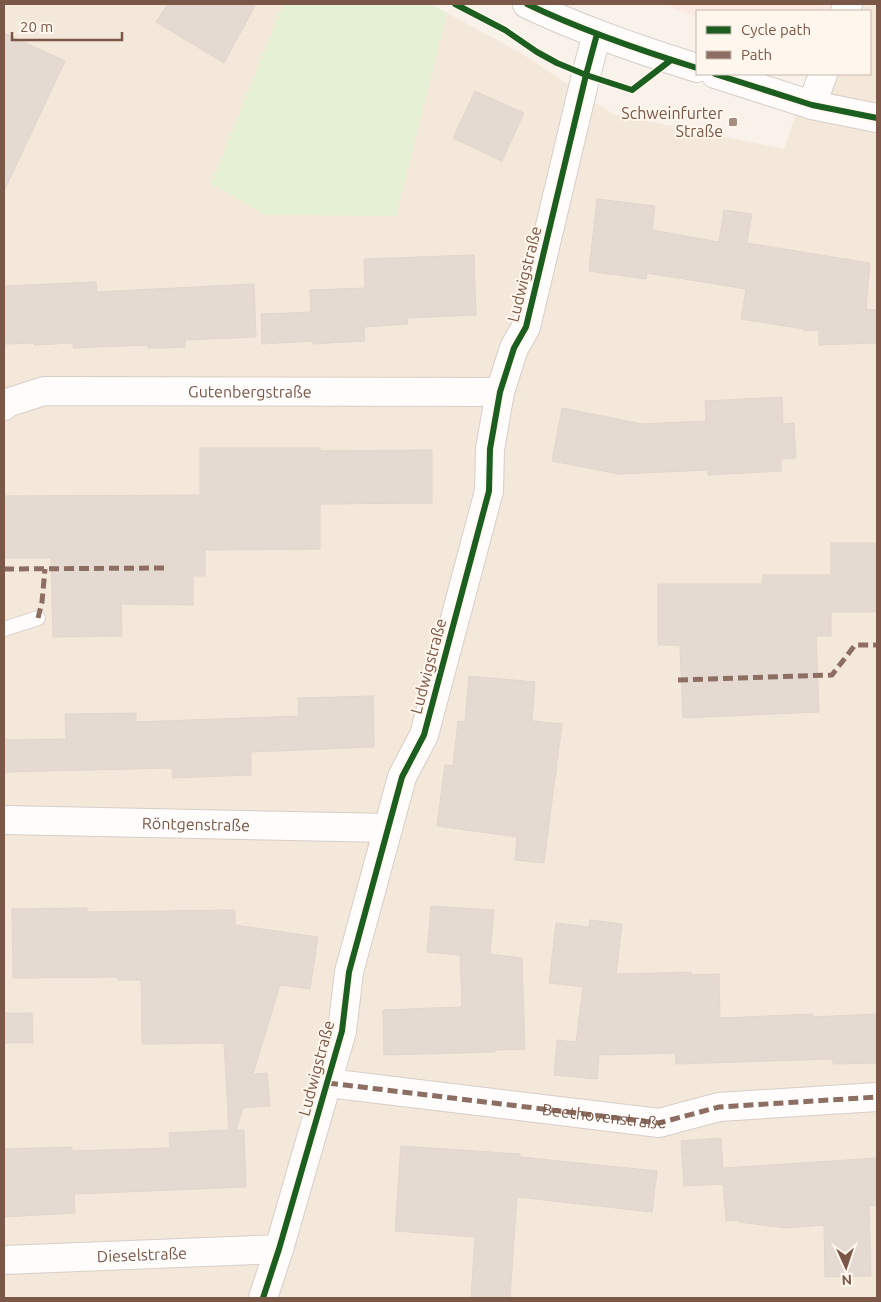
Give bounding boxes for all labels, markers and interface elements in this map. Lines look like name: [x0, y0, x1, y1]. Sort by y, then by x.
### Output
scale bar: [12, 10, 122, 42]
legend: [696, 10, 871, 75]
text: 20 m: [20, 18, 53, 35]
text: Cycle path: [741, 21, 811, 38]
text: Path: [741, 46, 772, 63]
place label: Schweinfurter Straße: [621, 104, 723, 140]
marker: Schweinfurter Straße: [727, 116, 739, 128]
street label: Ludwigstraße: [503, 224, 545, 324]
street label: Gutenbergstraße: [188, 382, 312, 401]
street label: Ludwigstraße: [407, 616, 449, 716]
street label: Röntgenstraße: [142, 814, 250, 834]
street label: Ludwigstraße: [295, 1018, 337, 1118]
street label: Beethovenstraße: [541, 1100, 668, 1132]
north arrow: [821, 1242, 871, 1292]
street label: Dieselstraße: [97, 1244, 187, 1265]
text: N: [841, 1272, 852, 1288]

